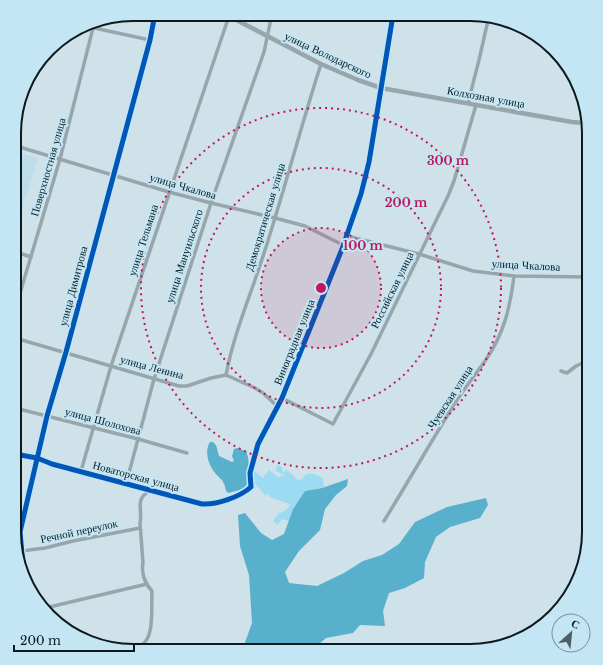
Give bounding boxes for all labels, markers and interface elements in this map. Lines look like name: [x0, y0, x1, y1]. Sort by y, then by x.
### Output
street label: улица Володарского: [282, 29, 374, 82]
street label: Колхозная улица: [446, 83, 526, 111]
street label: Поверхностная улица: [27, 116, 69, 218]
text: 300 m: [427, 153, 470, 168]
street label: Демократическая улица: [242, 161, 288, 273]
street label: улица Чкалова: [148, 170, 218, 202]
text: 200 m: [385, 195, 428, 210]
street label: улица Тельмана: [125, 202, 161, 278]
street label: улица Мануильского: [162, 207, 206, 305]
text: 100 m: [343, 238, 384, 253]
street label: улица Димитрова: [56, 244, 90, 328]
street label: Российская улица: [367, 249, 417, 331]
street label: улица Чкалова: [491, 256, 561, 274]
centre of rings: [314, 281, 328, 295]
street label: Виноградная улица: [270, 297, 318, 387]
street label: улица Ленина: [119, 352, 185, 382]
street label: Чуевская улица: [424, 363, 476, 431]
street label: улица Шолохова: [64, 404, 143, 438]
street label: Новаторская улица: [91, 458, 181, 494]
street label: Речной переулок: [39, 516, 120, 546]
north arrow: [551, 613, 591, 653]
text: С: [569, 616, 582, 632]
scale bar: [14, 627, 134, 653]
text: 200 m: [20, 633, 61, 648]

